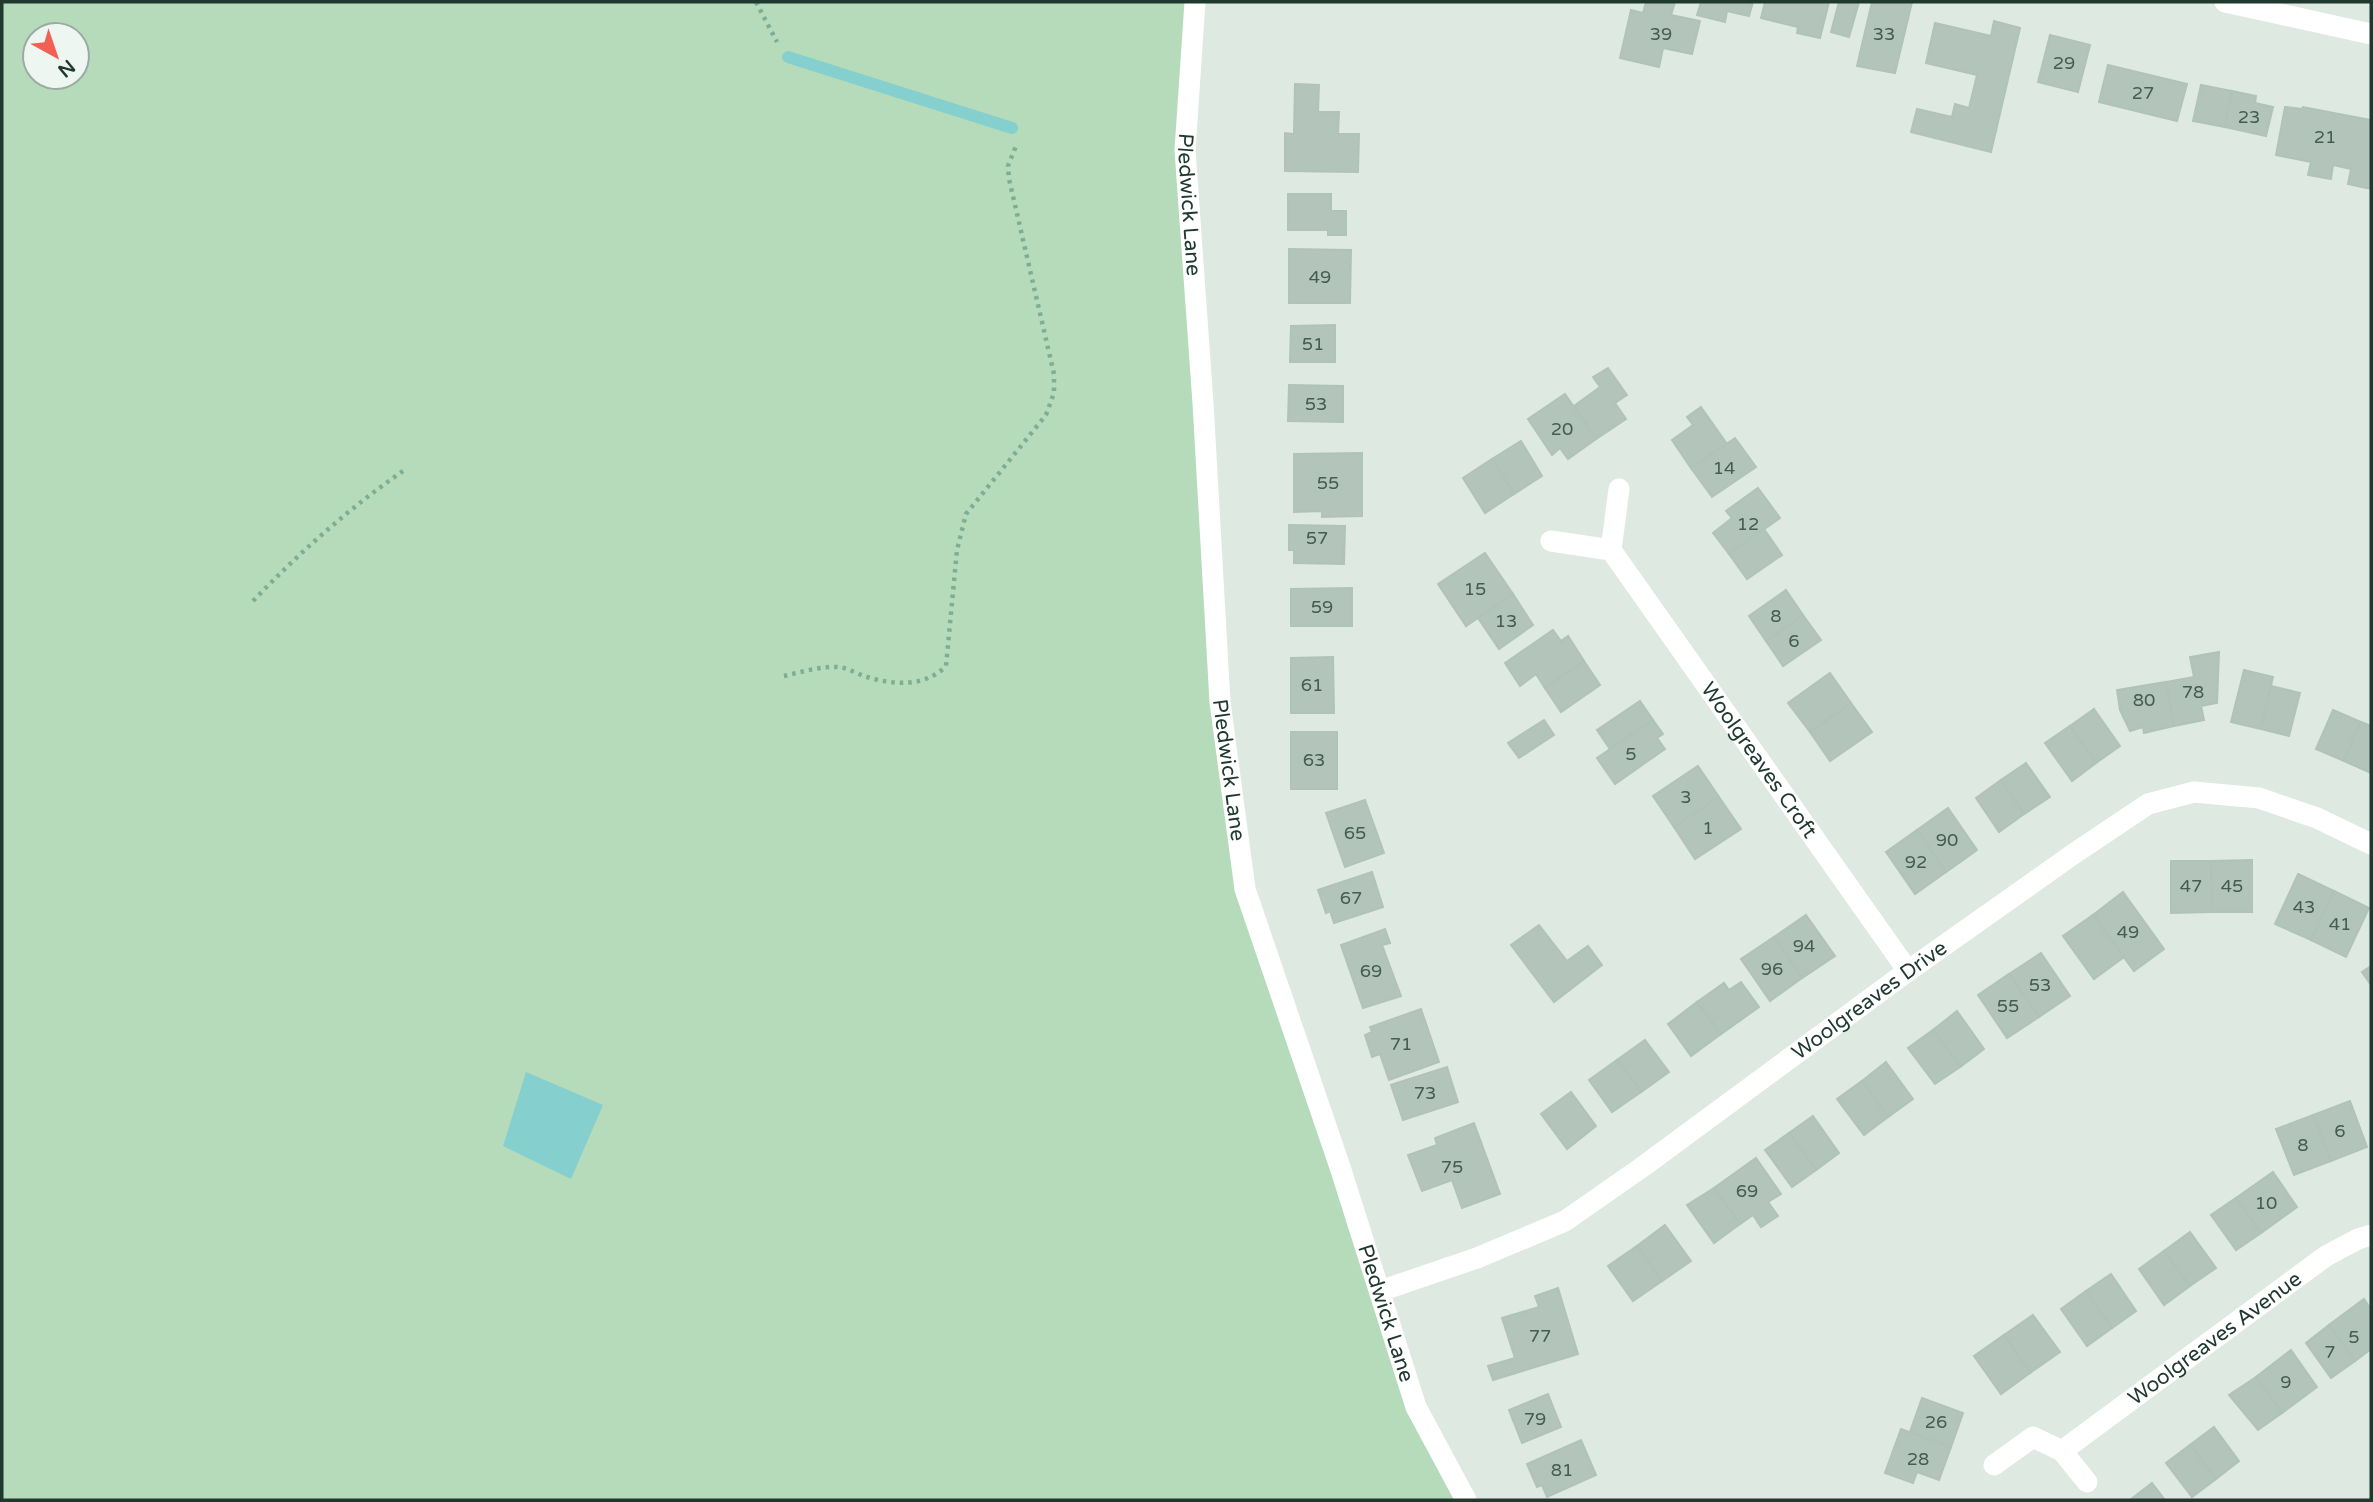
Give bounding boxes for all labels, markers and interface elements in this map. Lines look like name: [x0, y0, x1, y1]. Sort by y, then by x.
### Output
north arrow: [21, 21, 91, 91]
house number: 39: [1650, 23, 1672, 45]
house number: 33: [1873, 23, 1895, 45]
house number: 29: [2053, 52, 2075, 74]
text: N: [53, 55, 79, 82]
house number: 27: [2132, 82, 2154, 104]
house number: 23: [2238, 106, 2260, 128]
house number: 21: [2314, 126, 2336, 148]
street label: Pledwick Lane: [1172, 132, 1206, 277]
house number: 49: [1309, 266, 1331, 288]
house number: 51: [1302, 333, 1324, 355]
house number: 53: [1305, 393, 1327, 415]
house number: 20: [1551, 418, 1573, 440]
house number: 14: [1713, 457, 1735, 479]
house number: 55: [1317, 472, 1339, 494]
house number: 12: [1737, 513, 1759, 535]
house number: 57: [1306, 527, 1328, 549]
house number: 15: [1464, 578, 1486, 600]
house number: 59: [1311, 596, 1333, 618]
house number: 8: [1770, 605, 1782, 627]
house number: 13: [1495, 610, 1517, 632]
house number: 6: [1788, 630, 1800, 652]
house number: 61: [1301, 674, 1323, 696]
street label: Woolgreaves Croft: [1695, 678, 1822, 843]
house number: 78: [2182, 681, 2204, 703]
house number: 80: [2133, 689, 2155, 711]
street label: Pledwick Lane: [1207, 697, 1250, 843]
house number: 5: [1625, 743, 1637, 765]
house number: 63: [1303, 749, 1325, 771]
house number: 3: [1680, 786, 1692, 808]
house number: 1: [1702, 817, 1714, 839]
house number: 65: [1344, 822, 1366, 844]
house number: 90: [1936, 829, 1958, 851]
house number: 92: [1905, 851, 1927, 873]
house number: 47: [2180, 875, 2202, 897]
house number: 45: [2221, 875, 2243, 897]
house number: 67: [1340, 887, 1362, 909]
house number: 43: [2293, 896, 2315, 918]
house number: 41: [2329, 913, 2351, 935]
house number: 49: [2117, 921, 2139, 943]
street label: Woolgreaves Drive: [1787, 935, 1952, 1065]
house number: 94: [1793, 935, 1815, 957]
house number: 96: [1761, 958, 1783, 980]
house number: 69: [1360, 960, 1382, 982]
house number: 53: [2029, 974, 2051, 996]
house number: 55: [1997, 995, 2019, 1017]
house number: 71: [1390, 1033, 1412, 1055]
house number: 73: [1414, 1082, 1436, 1104]
house number: 6: [2334, 1120, 2346, 1142]
house number: 8: [2297, 1134, 2309, 1156]
house number: 75: [1441, 1156, 1463, 1178]
house number: 69: [1736, 1180, 1758, 1202]
house number: 10: [2255, 1192, 2277, 1214]
street label: Pledwick Lane: [1352, 1241, 1419, 1385]
street label: Woolgreaves Avenue: [2123, 1266, 2307, 1411]
house number: 77: [1529, 1325, 1551, 1347]
house number: 5: [2348, 1326, 2360, 1348]
house number: 7: [2324, 1341, 2336, 1363]
house number: 9: [2280, 1371, 2292, 1393]
house number: 79: [1524, 1408, 1546, 1430]
house number: 26: [1925, 1411, 1947, 1433]
house number: 28: [1907, 1448, 1929, 1470]
house number: 81: [1551, 1459, 1573, 1481]

